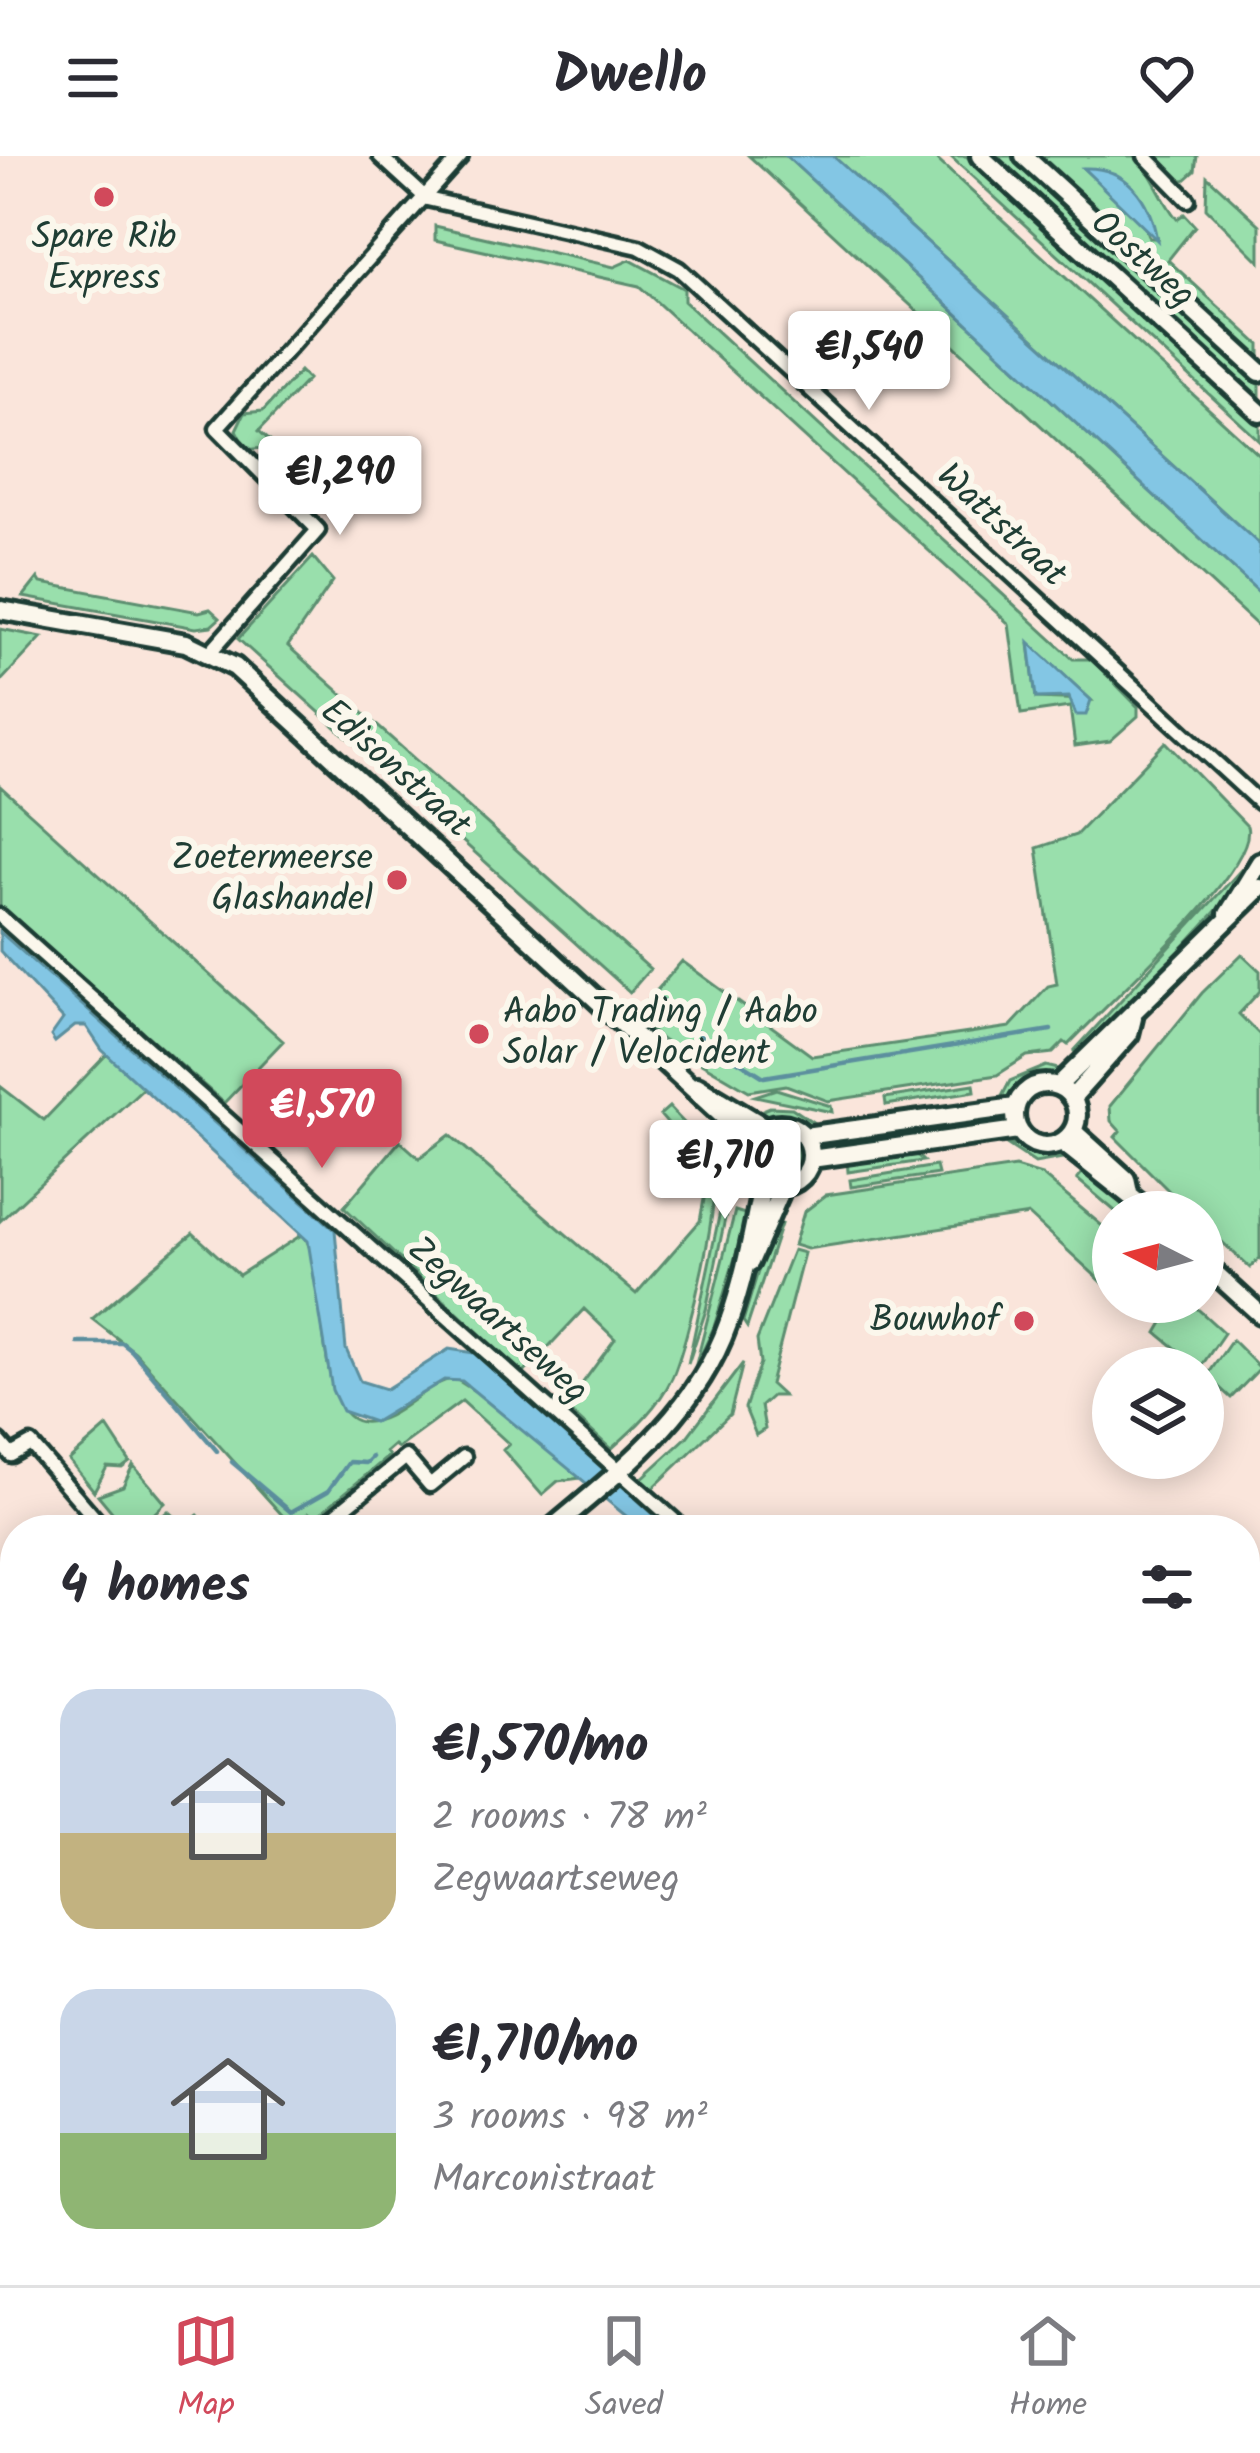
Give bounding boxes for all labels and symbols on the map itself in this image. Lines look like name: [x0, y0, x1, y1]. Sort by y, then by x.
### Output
marker: Spare Rib Express: [91, 184, 117, 210]
street label: Oostweg: [1076, 197, 1208, 323]
place label: Spare Rib Express: [32, 210, 176, 308]
pin: €1,540: [771, 311, 967, 413]
pin: €1,290: [242, 436, 438, 538]
street label: Wattstraat: [922, 450, 1080, 603]
street label: Edisonstraat: [306, 685, 484, 854]
place label: Zoetermeerse Glashandel: [172, 831, 373, 929]
marker: Zoetermeerse Glashandel: [384, 867, 410, 893]
place label: Aabo Trading / Aabo Solar / Velocident: [503, 985, 818, 1083]
marker: Aabo Trading / Aabo Solar / Velocident: [466, 1021, 492, 1047]
pin: €1,570: [224, 1069, 420, 1171]
pin: €1,710: [627, 1120, 823, 1222]
north arrow: [1092, 1191, 1224, 1323]
street label: Zegwaartseweg: [393, 1223, 601, 1419]
place label: Bouwhof: [870, 1293, 1003, 1350]
marker: Bouwhof: [1011, 1308, 1037, 1334]

